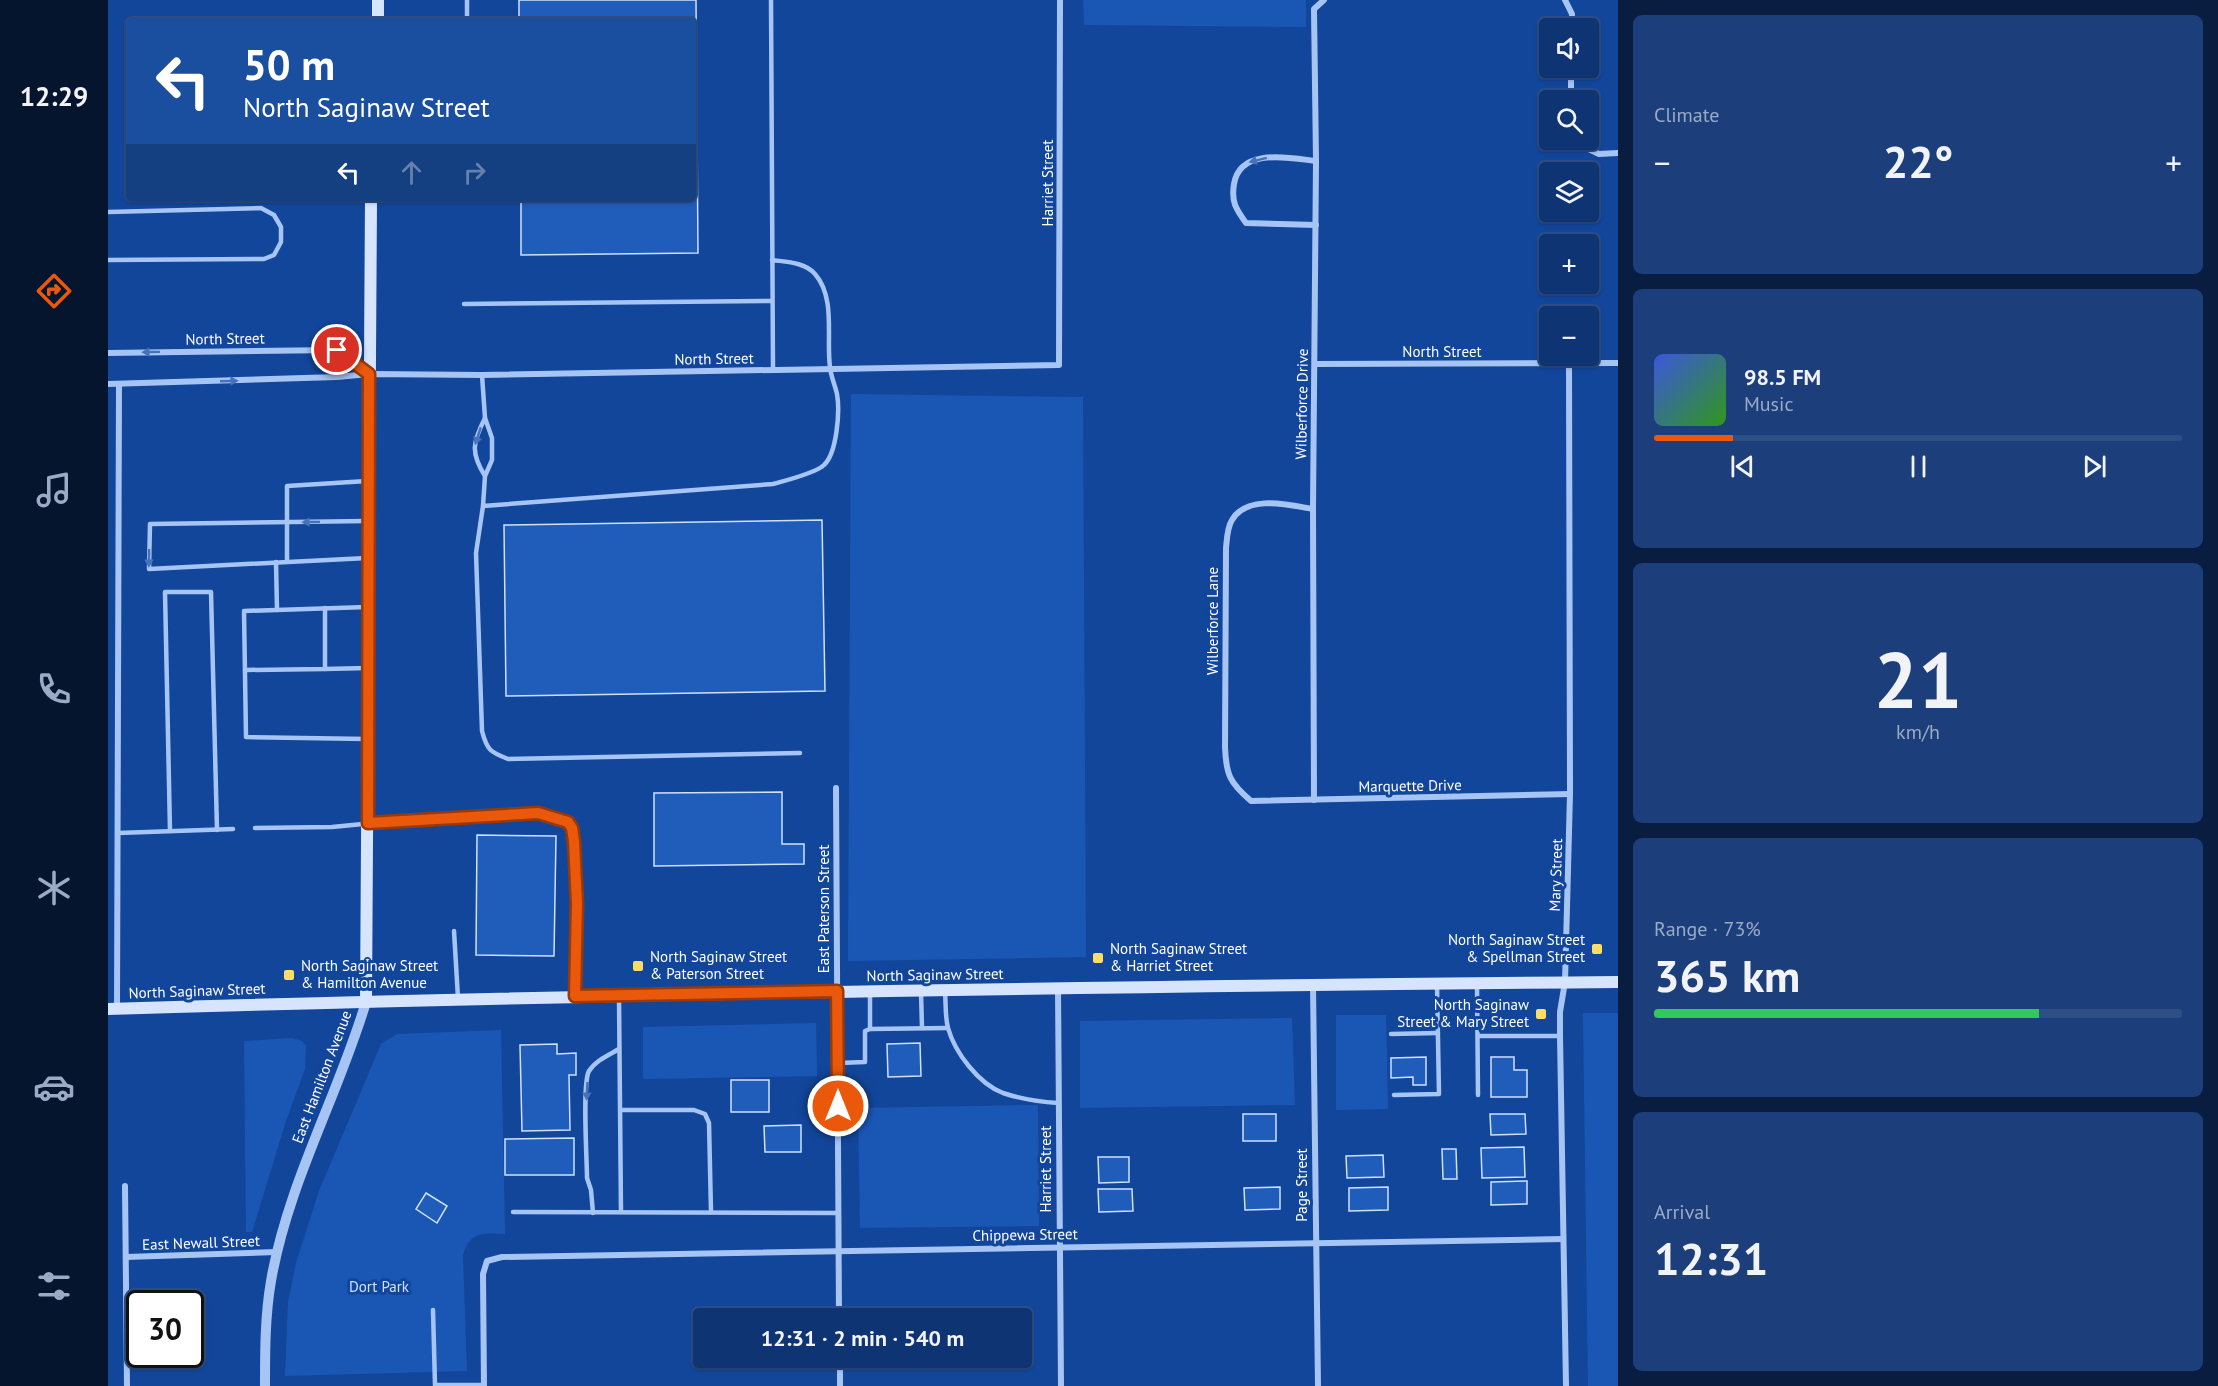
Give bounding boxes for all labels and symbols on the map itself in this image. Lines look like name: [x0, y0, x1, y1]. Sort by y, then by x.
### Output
street label: Harriet Street: [1038, 140, 1057, 226]
one-way arrow: [1249, 156, 1267, 166]
pin: [311, 324, 362, 375]
street label: North Street: [185, 328, 265, 349]
street label: North Street: [1402, 342, 1482, 361]
one-way arrow: [142, 347, 161, 357]
street label: North Street: [674, 348, 754, 369]
street label: Wilberforce Drive: [1291, 348, 1312, 460]
one-way arrow: [220, 376, 239, 385]
one-way arrow: [473, 427, 482, 445]
one-way arrow: [301, 517, 320, 527]
one-way arrow: [144, 548, 154, 567]
street label: Wilberforce Lane: [1203, 567, 1222, 675]
street label: Marquette Drive: [1358, 775, 1462, 796]
street label: Mary Street: [1545, 838, 1566, 912]
street label: East Paterson Street: [814, 845, 833, 973]
place label: North Saginaw Street & Spellman Street: [1448, 930, 1585, 966]
place label: North Saginaw Street & Harriet Street: [1110, 939, 1247, 975]
marker: North Saginaw Street & Spellman Street: [1590, 942, 1604, 956]
place label: North Saginaw Street & Paterson Street: [650, 947, 787, 983]
marker: North Saginaw Street & Harriet Street: [1091, 951, 1105, 965]
place label: North Saginaw Street & Hamilton Avenue: [301, 956, 438, 992]
marker: North Saginaw Street & Paterson Street: [631, 959, 645, 973]
street label: North Saginaw Street: [866, 964, 1004, 985]
marker: North Saginaw Street & Hamilton Avenue: [282, 968, 296, 982]
street label: North Saginaw Street: [128, 979, 266, 1002]
place label: North Saginaw Street & Mary Street: [1397, 995, 1529, 1031]
marker: North Saginaw Street & Mary Street: [1534, 1007, 1548, 1021]
street label: East Hamilton Avenue: [287, 1008, 356, 1146]
position arrow: [806, 1074, 870, 1138]
one-way arrow: [582, 1082, 591, 1101]
street label: Harriet Street: [1036, 1126, 1055, 1212]
street label: Page Street: [1292, 1148, 1311, 1222]
street label: Chippewa Street: [972, 1224, 1078, 1245]
street label: East Newall Street: [142, 1231, 260, 1254]
park label: Dort Park: [349, 1277, 410, 1296]
speed limit sign: 30: [126, 1290, 204, 1368]

